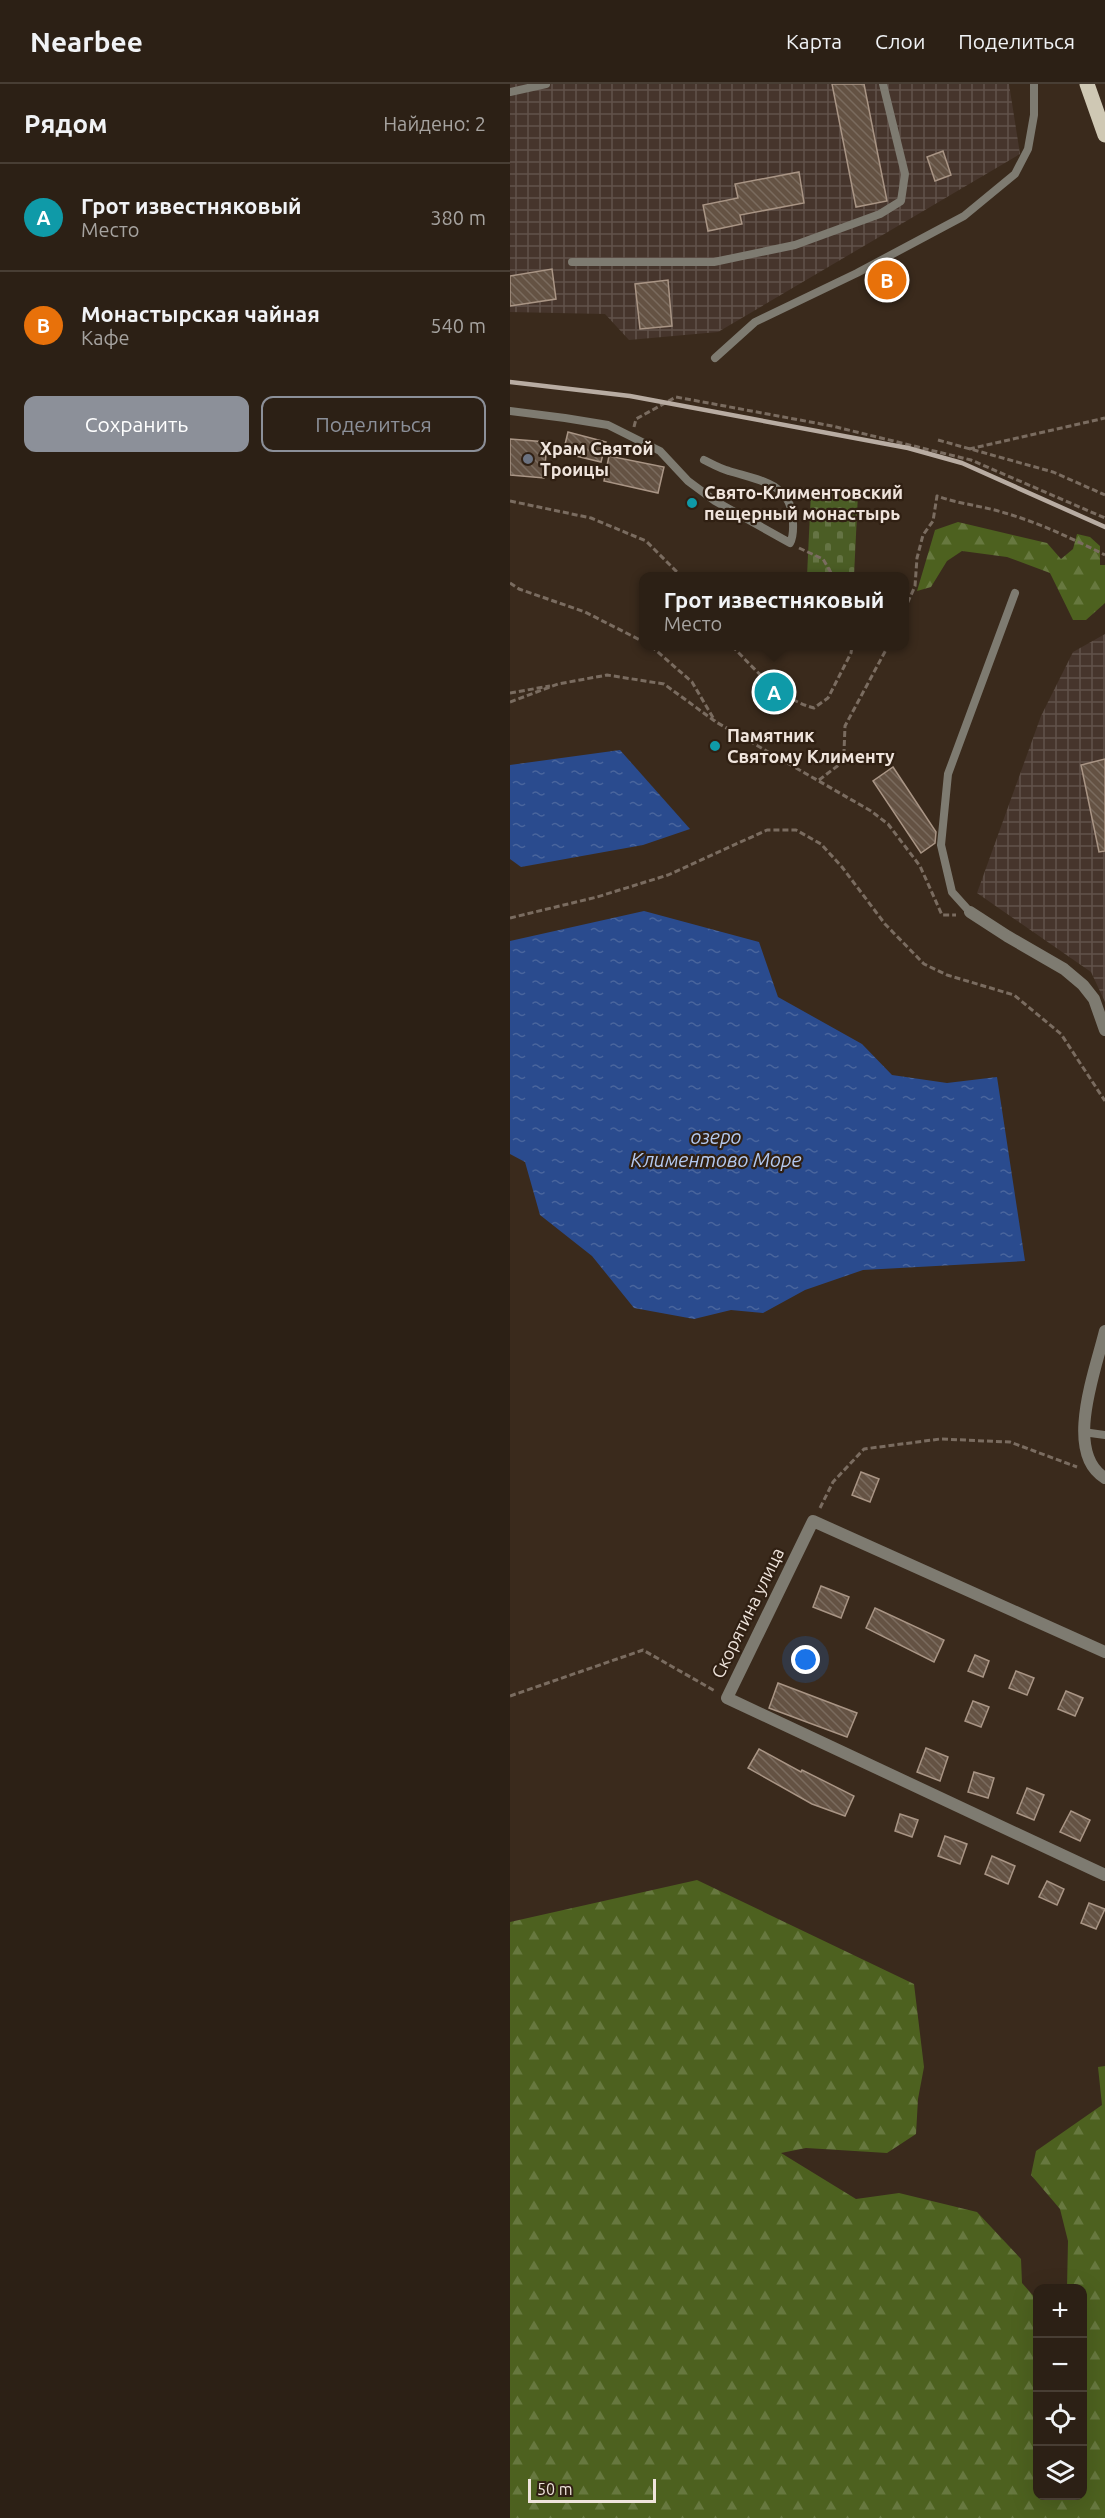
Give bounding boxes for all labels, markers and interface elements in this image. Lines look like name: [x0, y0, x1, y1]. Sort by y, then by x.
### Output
text: Nearbee: [30, 26, 143, 57]
text: Карта: [786, 29, 842, 53]
text: Слои: [875, 29, 925, 53]
text: Поделиться: [958, 29, 1075, 53]
text: Рядом: [24, 109, 108, 138]
text: Найдено: 2: [383, 112, 486, 135]
text: Грот известняковый: [81, 193, 302, 218]
text: A: [36, 206, 51, 229]
text: 380 m: [430, 206, 486, 229]
text: Место: [81, 218, 140, 241]
pin: B: [868, 258, 907, 302]
text: Монастырская чайная: [81, 301, 320, 326]
text: B: [37, 314, 50, 337]
text: 540 m: [430, 314, 486, 337]
text: Кафе: [81, 326, 130, 349]
button: Сохранить: [24, 396, 249, 452]
button: Поделиться: [261, 396, 486, 452]
place label: Храм Святой Троицы: [540, 438, 654, 479]
marker: Храм Святой Троицы: [521, 452, 535, 466]
place label: Свято-Климентовский пещерный монастырь: [704, 482, 903, 523]
marker: Свято-Климентовский пещерный монастырь: [685, 496, 699, 510]
popup: [639, 572, 909, 650]
text: Грот известняковый: [664, 587, 884, 612]
text: Место: [664, 612, 722, 635]
pin: A: [754, 670, 794, 714]
place label: Памятник Святому Клименту: [727, 725, 895, 766]
marker: Памятник Святому Клименту: [708, 739, 722, 753]
water label: озеро Климентово Море: [630, 1125, 802, 1171]
street label: Скорятина улица: [707, 1544, 787, 1681]
your location: [791, 1645, 820, 1674]
map controls: [1033, 2284, 1087, 2500]
button: +: [1033, 2284, 1087, 2338]
button: −: [1033, 2338, 1087, 2392]
button: locate: [1033, 2392, 1087, 2446]
button: layers: [1033, 2446, 1087, 2500]
scale bar: [528, 2476, 656, 2504]
text: 50 m: [537, 2480, 573, 2498]

